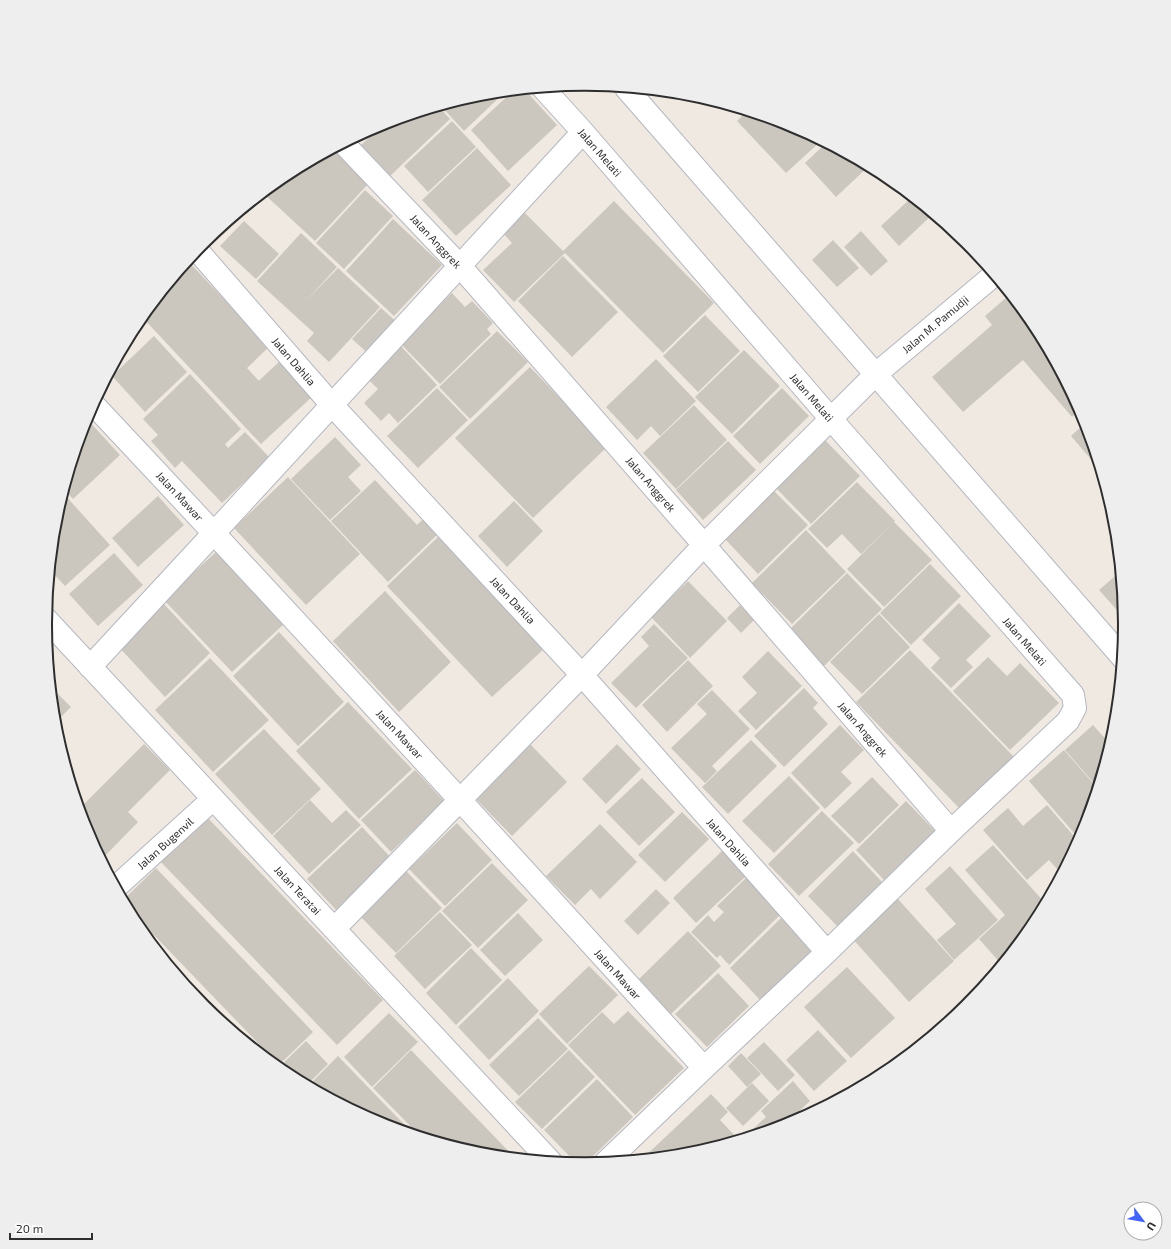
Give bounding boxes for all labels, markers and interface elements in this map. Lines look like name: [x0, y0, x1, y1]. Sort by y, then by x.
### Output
street label: Jalan Melati: [576, 125, 624, 179]
street label: Jalan Anggrek: [408, 211, 465, 271]
street label: Jalan M. Pamudji: [899, 292, 972, 356]
street label: Jalan Dahlia: [270, 334, 318, 388]
street label: Jalan Melati: [788, 370, 836, 424]
street label: Jalan Anggrek: [623, 454, 679, 515]
street label: Jalan Mawar: [154, 468, 207, 524]
street label: Jalan Dahlia: [488, 574, 538, 626]
street label: Jalan Melati: [1001, 614, 1049, 668]
street label: Jalan Anggrek: [835, 699, 891, 760]
street label: Jalan Mawar: [374, 706, 427, 762]
street label: Jalan Bugenvil: [134, 814, 196, 872]
street label: Jalan Dahlia: [704, 815, 754, 869]
street label: Jalan Teratai: [272, 863, 324, 917]
street label: Jalan Mawar: [592, 946, 644, 1002]
north arrow: [1123, 1201, 1163, 1241]
scale bar: [10, 1215, 92, 1241]
text: U: [1144, 1220, 1159, 1233]
text: 20 m: [16, 1221, 43, 1235]

